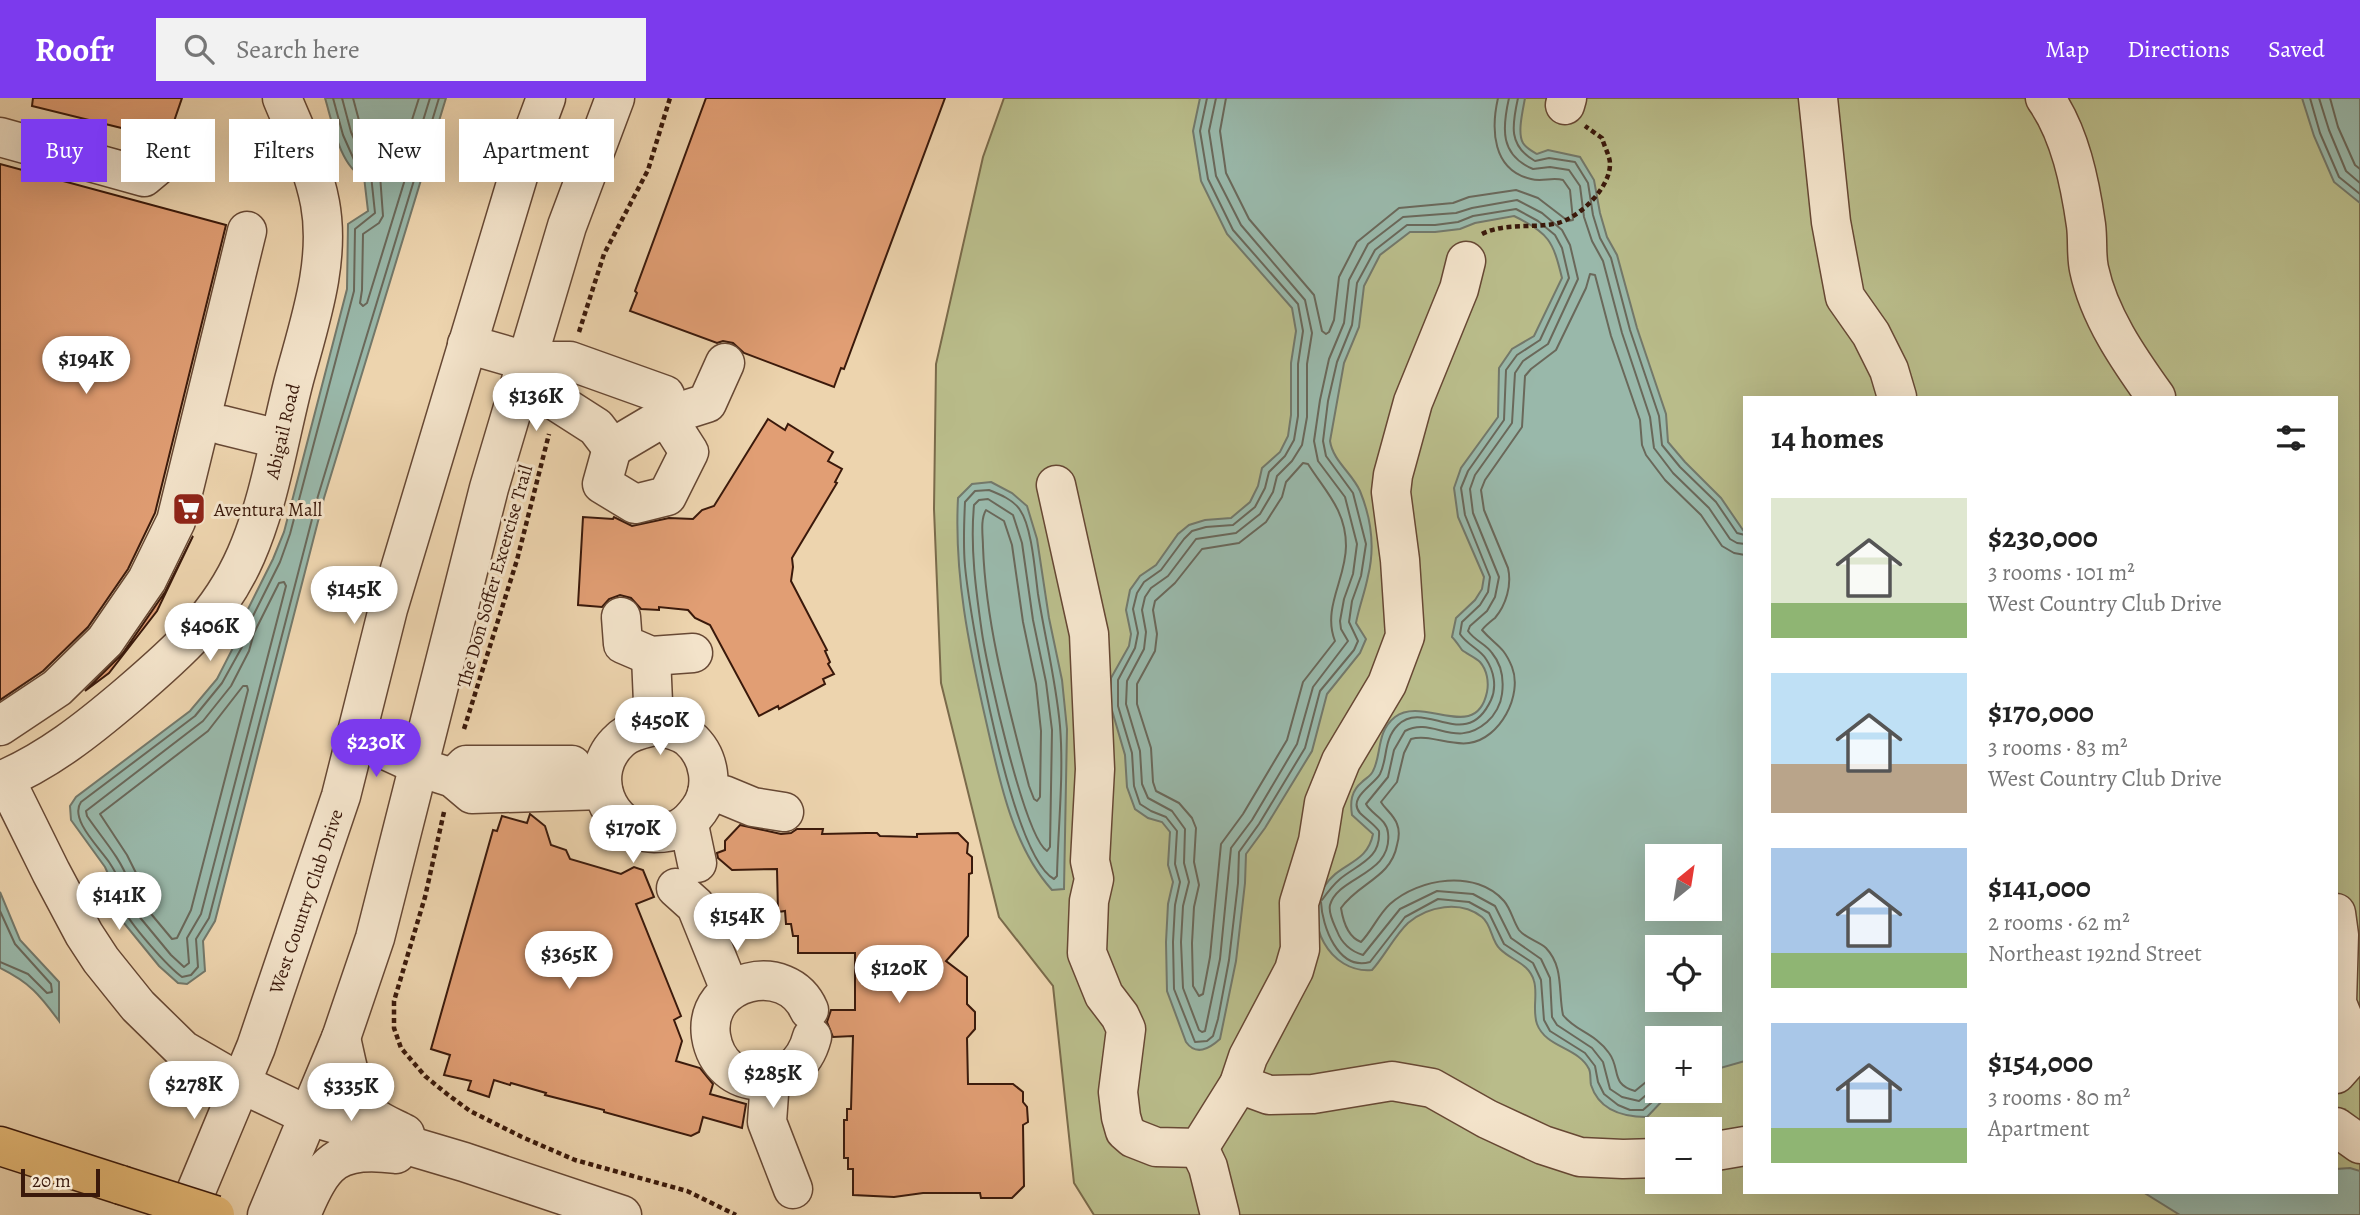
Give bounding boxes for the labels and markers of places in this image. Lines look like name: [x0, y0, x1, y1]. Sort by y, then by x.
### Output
pin: $194K: [37, 336, 135, 396]
pin: $136K: [487, 374, 585, 433]
supermarket icon: Aventura Mall: [170, 490, 208, 528]
place label: Aventura Mall: [213, 497, 322, 523]
pin: $145K: [305, 566, 403, 626]
pin: $406K: [161, 603, 259, 663]
pin: $450K: [611, 698, 709, 757]
pin: $230K: [327, 720, 425, 779]
pin: $170K: [584, 806, 682, 865]
pin: $141K: [70, 872, 168, 932]
pin: $154K: [688, 894, 786, 953]
pin: $365K: [520, 932, 618, 991]
pin: $120K: [850, 946, 948, 1005]
pin: $285K: [724, 1051, 822, 1110]
pin: $278K: [145, 1062, 243, 1121]
pin: $335K: [302, 1063, 400, 1123]

